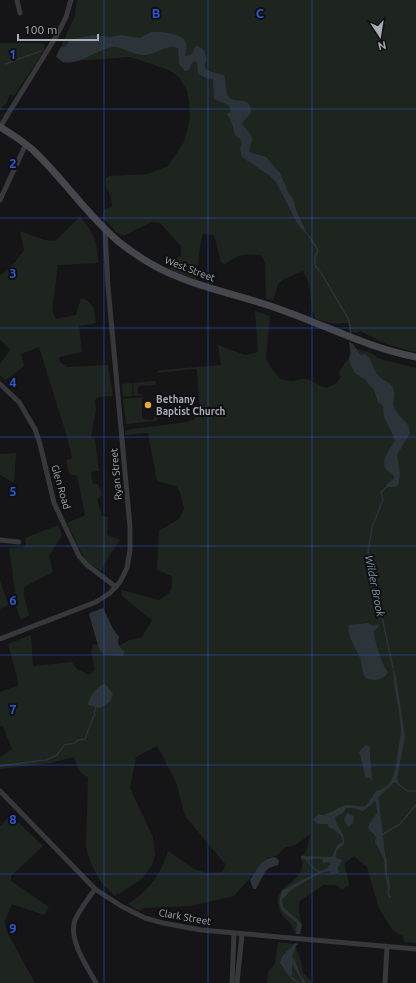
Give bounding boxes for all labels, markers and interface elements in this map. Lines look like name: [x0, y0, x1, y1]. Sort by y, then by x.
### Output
text: B: [152, 6, 161, 20]
text: C: [256, 6, 265, 20]
scale bar: [18, 16, 98, 42]
north arrow: [360, 16, 400, 56]
text: 100 m: [24, 23, 57, 36]
text: N: [377, 39, 387, 53]
text: 1: [9, 47, 17, 61]
text: 2: [9, 156, 17, 170]
street label: West Street: [163, 254, 217, 284]
text: 3: [9, 266, 17, 280]
text: 4: [9, 375, 17, 389]
place label: Bethany Baptist Church: [156, 394, 226, 417]
marker: Bethany Baptist Church: [143, 400, 153, 410]
street label: Ryan Street: [108, 448, 124, 500]
street label: Glen Road: [49, 463, 73, 511]
text: 5: [9, 484, 17, 498]
water label: Wilder Brook: [363, 554, 387, 618]
text: 6: [9, 593, 17, 607]
text: 7: [9, 702, 17, 716]
text: 8: [9, 812, 17, 826]
street label: Clark Street: [158, 907, 212, 927]
text: 9: [9, 921, 17, 935]

